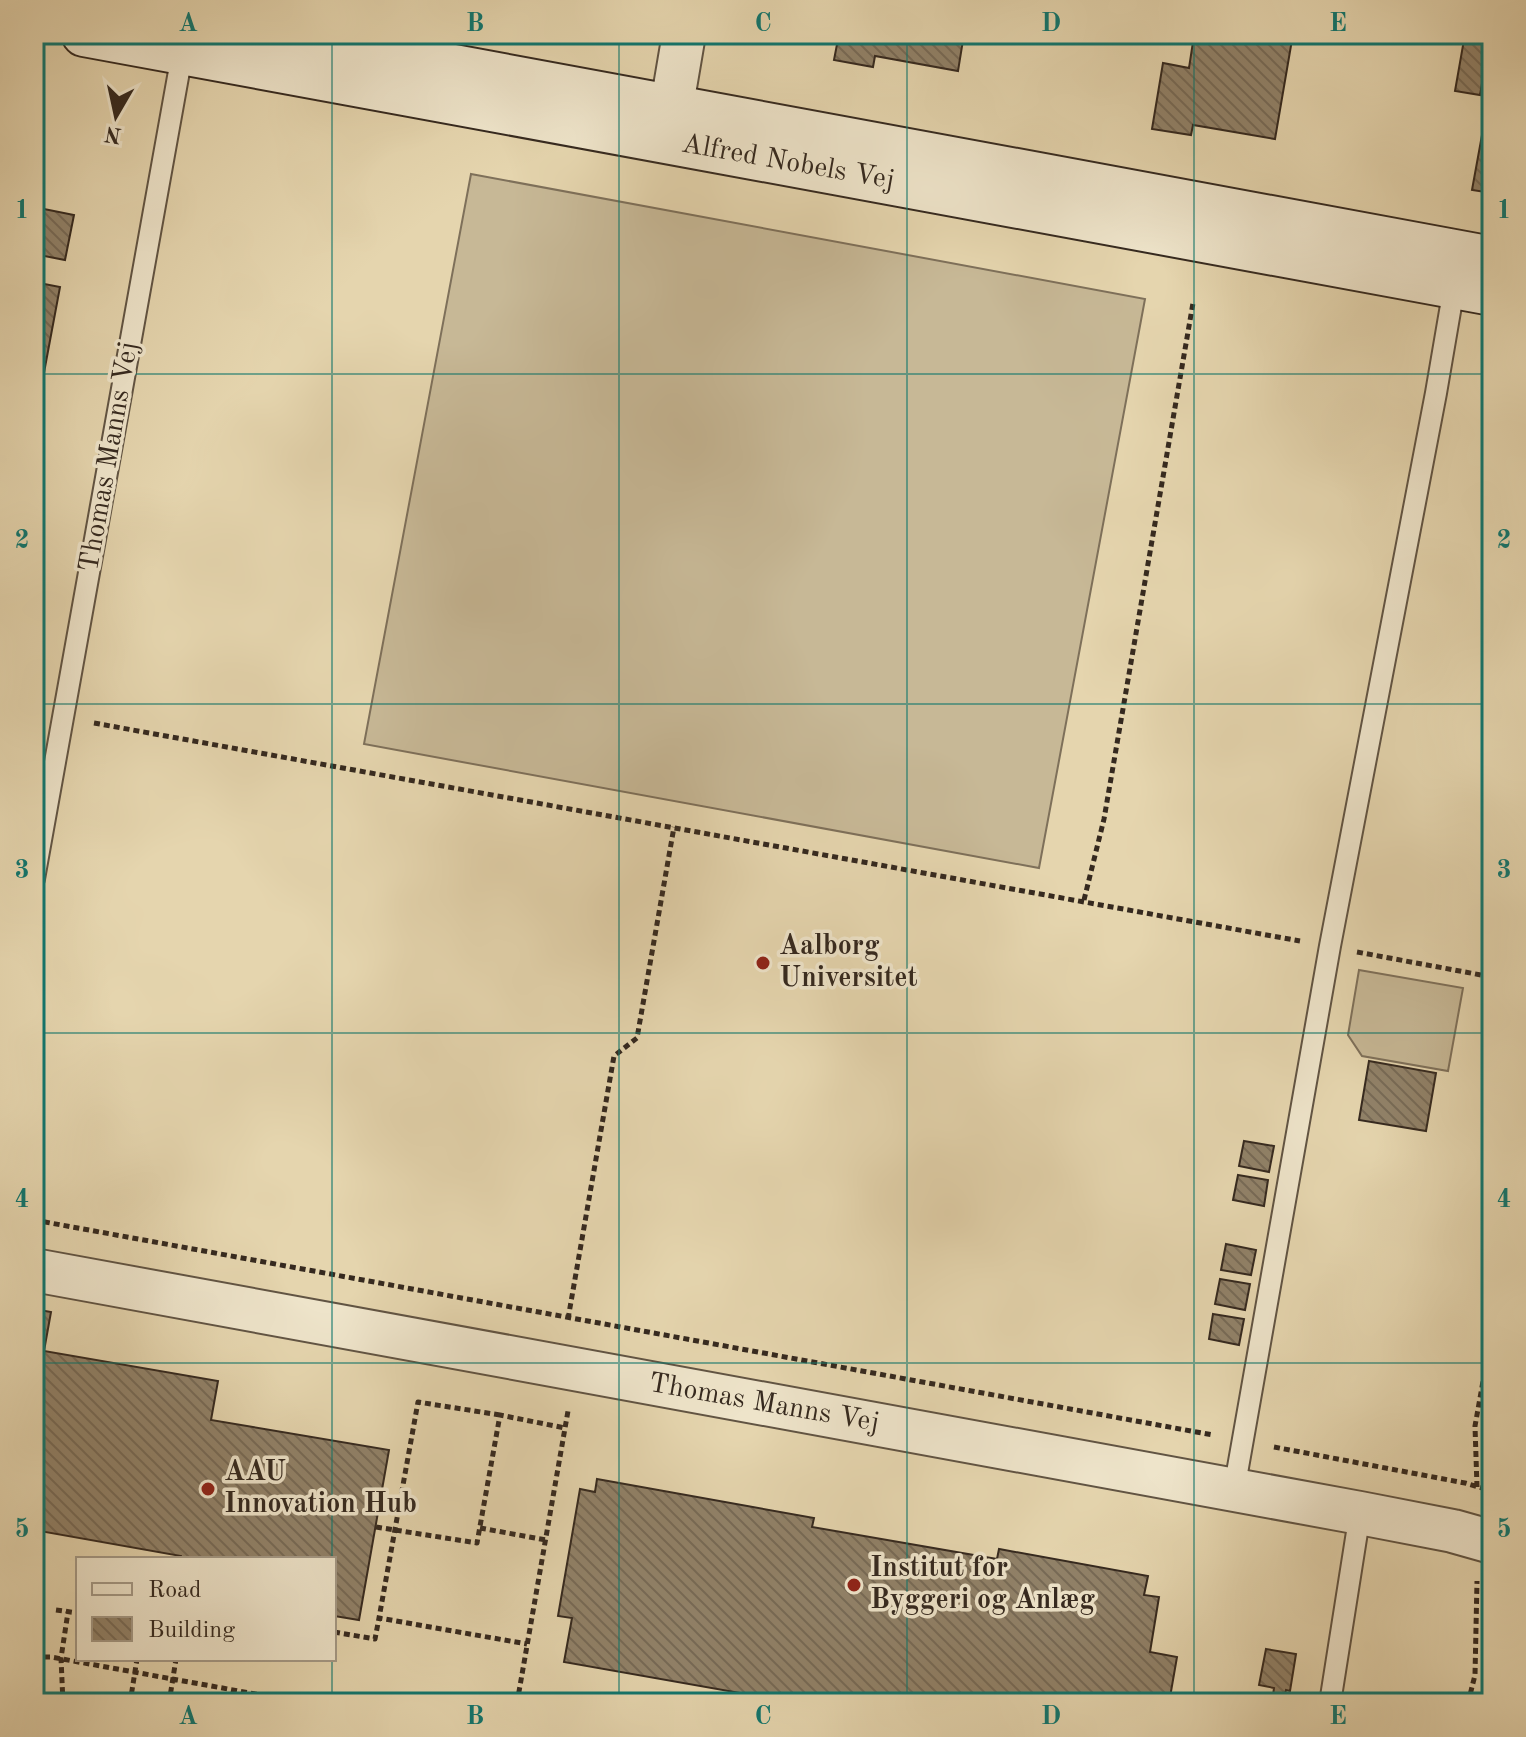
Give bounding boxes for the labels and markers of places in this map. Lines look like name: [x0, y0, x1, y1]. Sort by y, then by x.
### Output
place label: Aalborg Universitet: [779, 933, 918, 993]
marker: Aalborg Universitet: [754, 954, 772, 972]
place label: AAU Innovation Hub: [224, 1459, 417, 1519]
marker: AAU Innovation Hub: [199, 1480, 217, 1498]
place label: Institut for Byggeri og Anlæg: [870, 1555, 1095, 1615]
marker: Institut for Byggeri og Anlæg: [845, 1576, 863, 1594]

